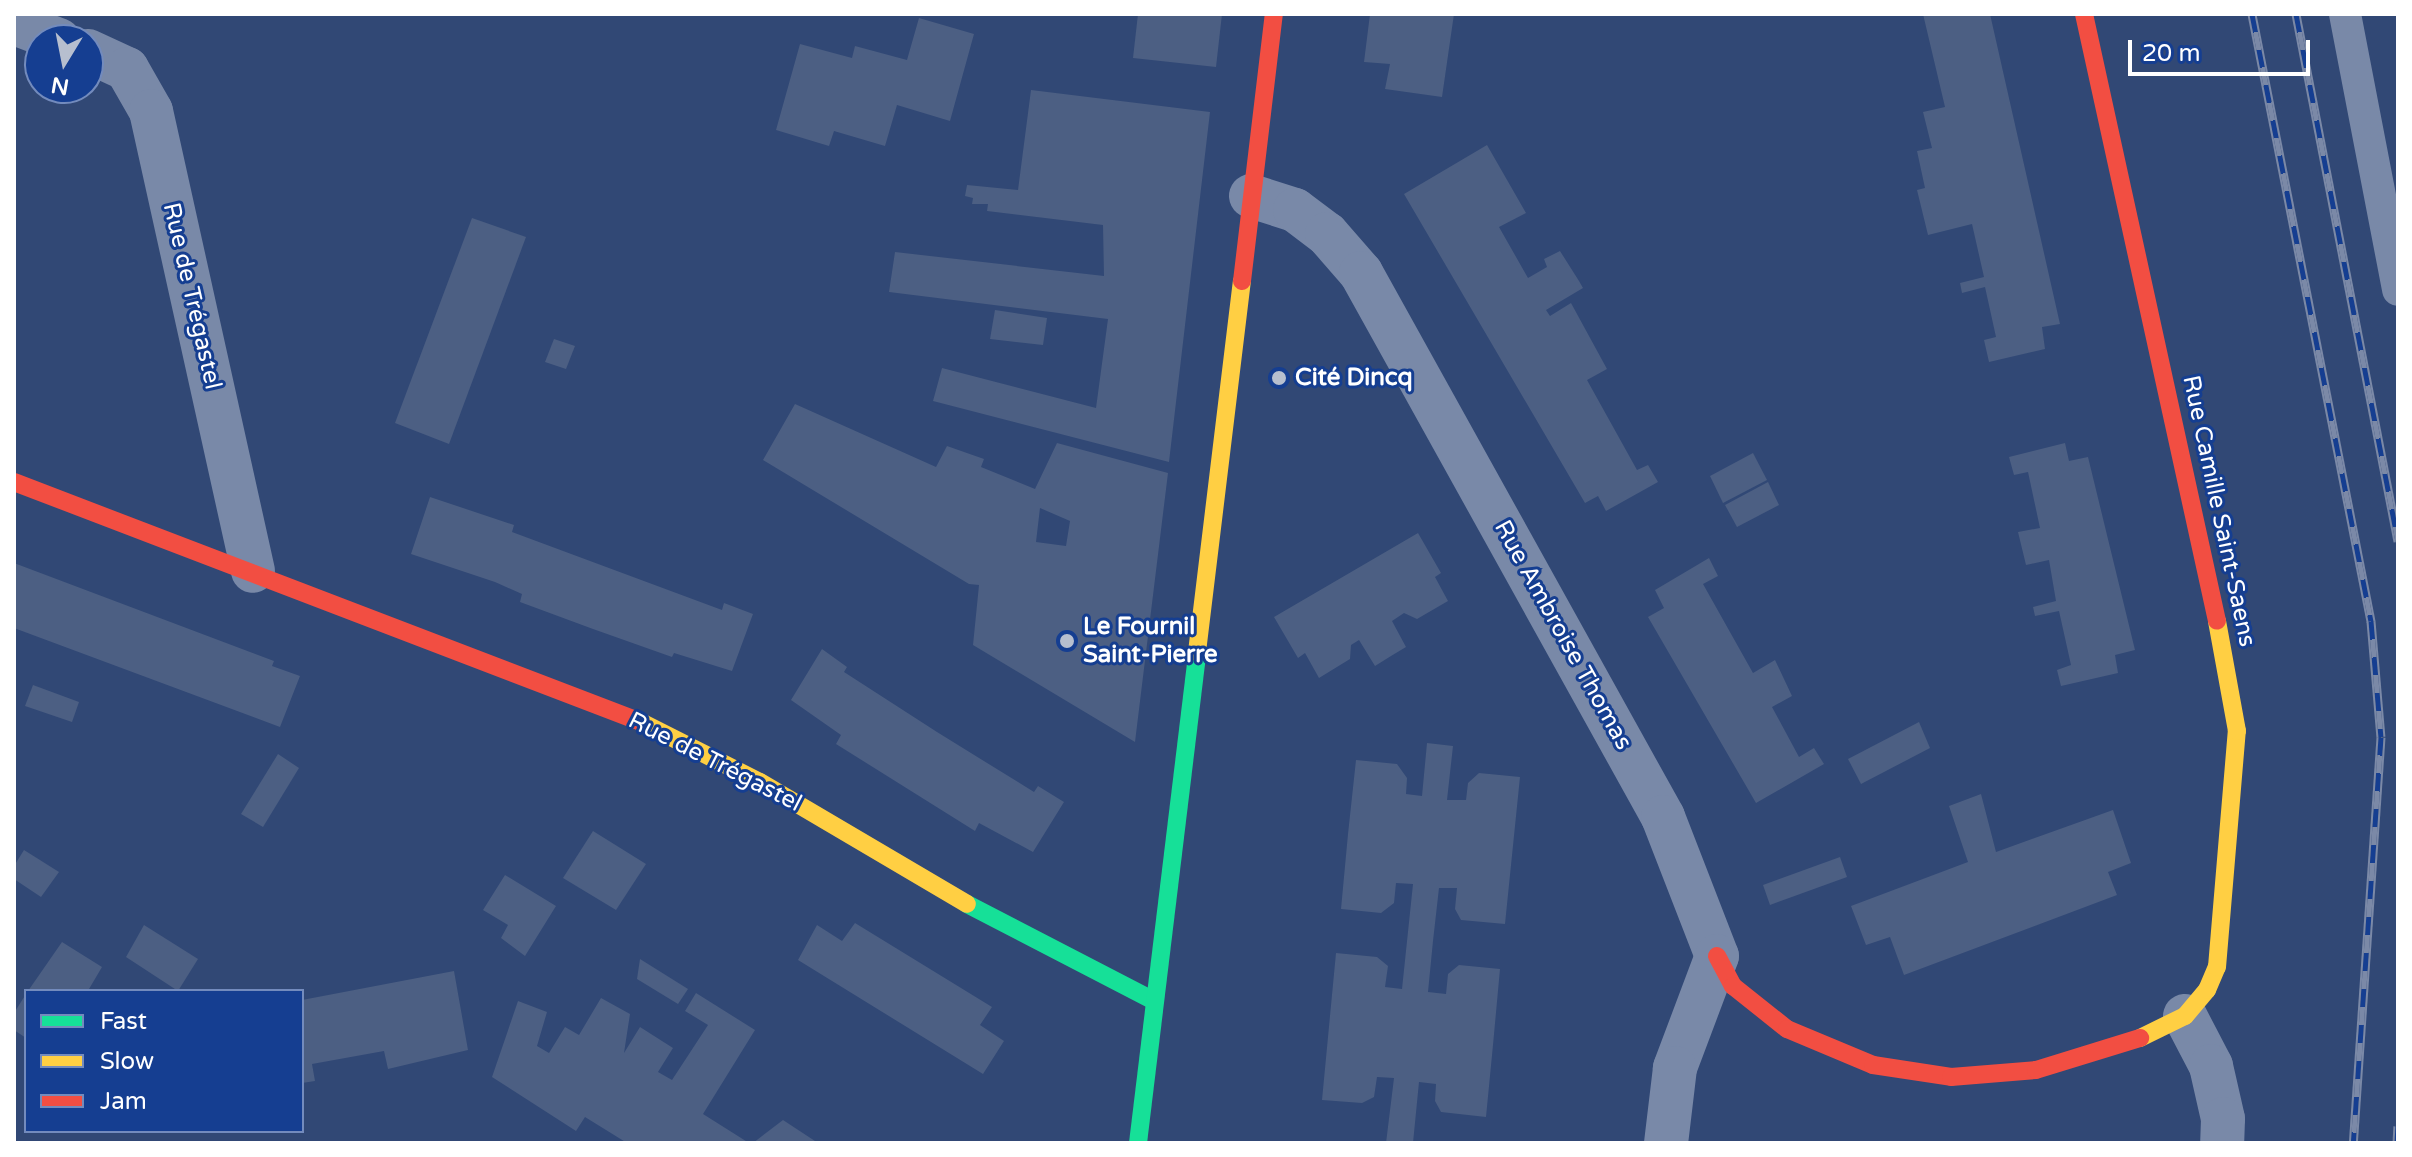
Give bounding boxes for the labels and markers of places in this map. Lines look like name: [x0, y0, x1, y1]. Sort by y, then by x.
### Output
place label: Cité Dincq: [1295, 364, 1413, 392]
marker: Cité Dincq: [1270, 369, 1288, 387]
place label: Le Fournil Saint-Pierre: [1083, 613, 1218, 669]
marker: Le Fournil Saint-Pierre: [1058, 632, 1076, 650]

